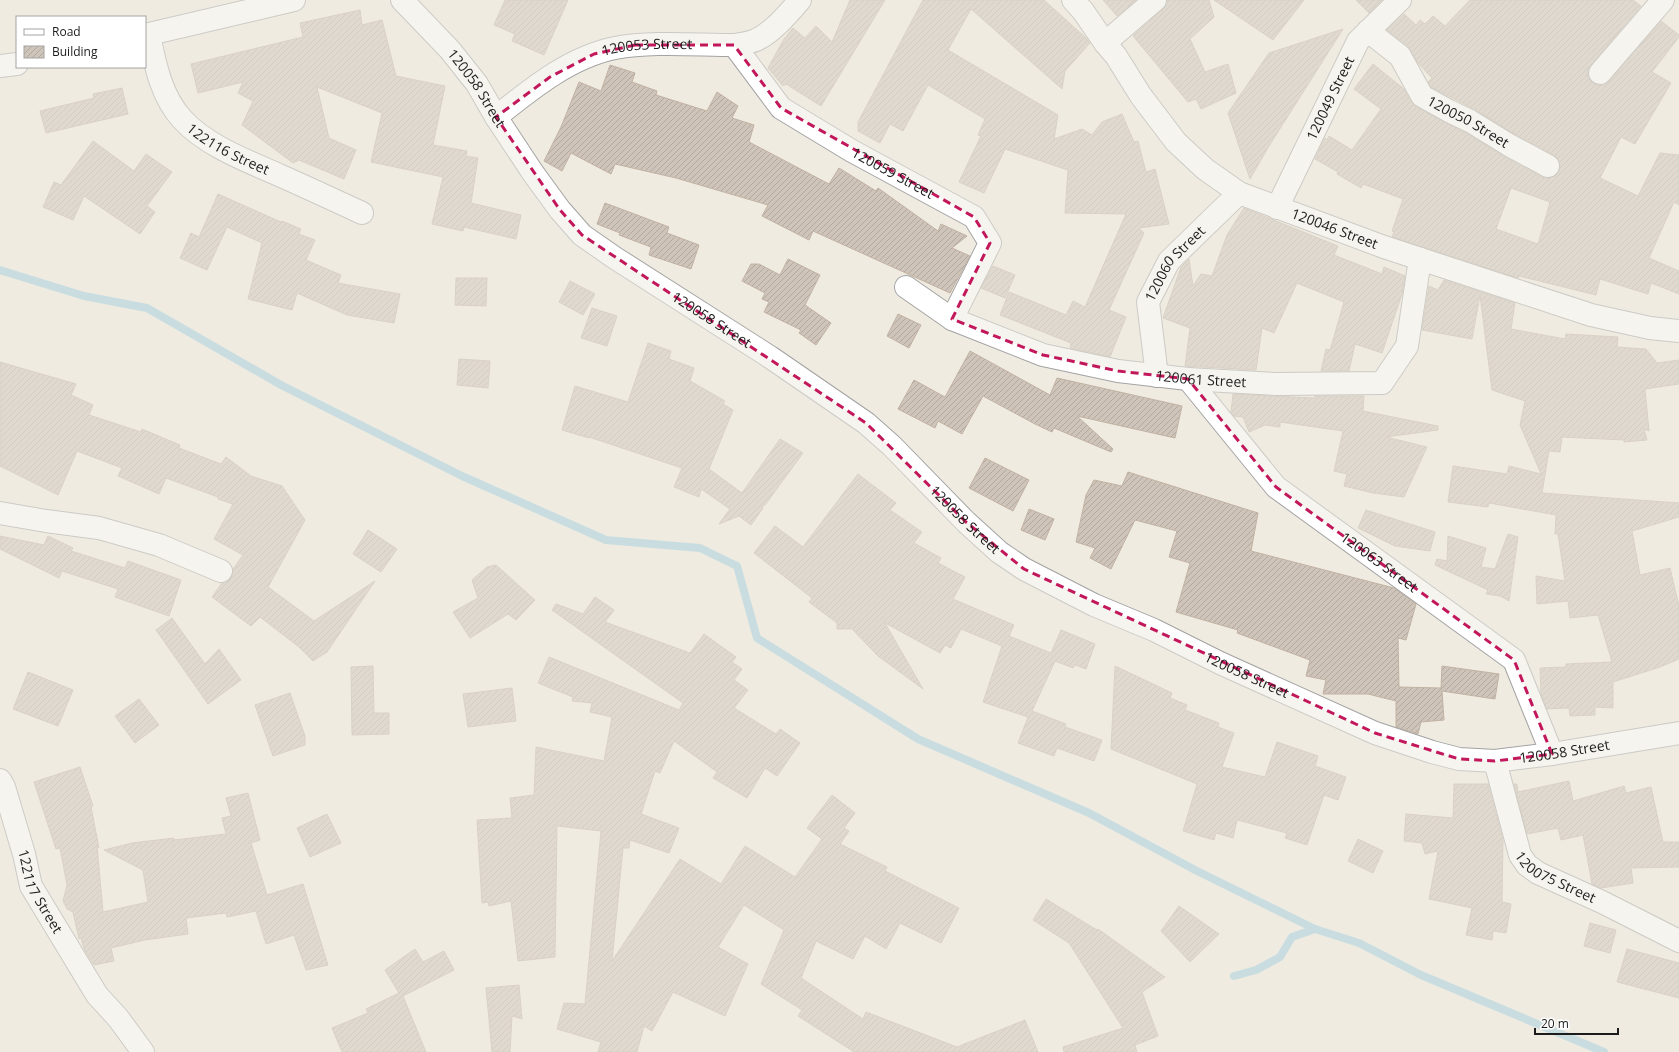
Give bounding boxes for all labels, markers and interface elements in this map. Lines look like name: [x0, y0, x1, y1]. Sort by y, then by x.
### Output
legend: [16, 16, 146, 68]
text: Road: [52, 23, 81, 40]
street label: 120053 Street: [599, 34, 693, 60]
text: Building: [52, 43, 98, 60]
street label: 120058 Street: [444, 45, 510, 131]
street label: 120049 Street: [1301, 53, 1358, 143]
street label: 120050 Street: [1424, 91, 1513, 152]
street label: 122116 Street: [183, 119, 272, 179]
street label: 120059 Street: [849, 143, 938, 203]
street label: 120046 Street: [1289, 203, 1381, 253]
street label: 120060 Street: [1140, 221, 1209, 304]
street label: 120058 Street: [669, 287, 755, 352]
street label: 120061 Street: [1155, 365, 1247, 391]
street label: 120058 Street: [926, 481, 1005, 558]
street label: 120063 Street: [1337, 527, 1422, 596]
street label: 120058 Street: [1201, 647, 1292, 702]
street label: 120058 Street: [1518, 735, 1611, 767]
street label: 122117 Street: [14, 847, 67, 937]
street label: 120075 Street: [1511, 847, 1599, 907]
scale bar: [1535, 1010, 1618, 1036]
text: 20 m: [1541, 1015, 1569, 1032]

